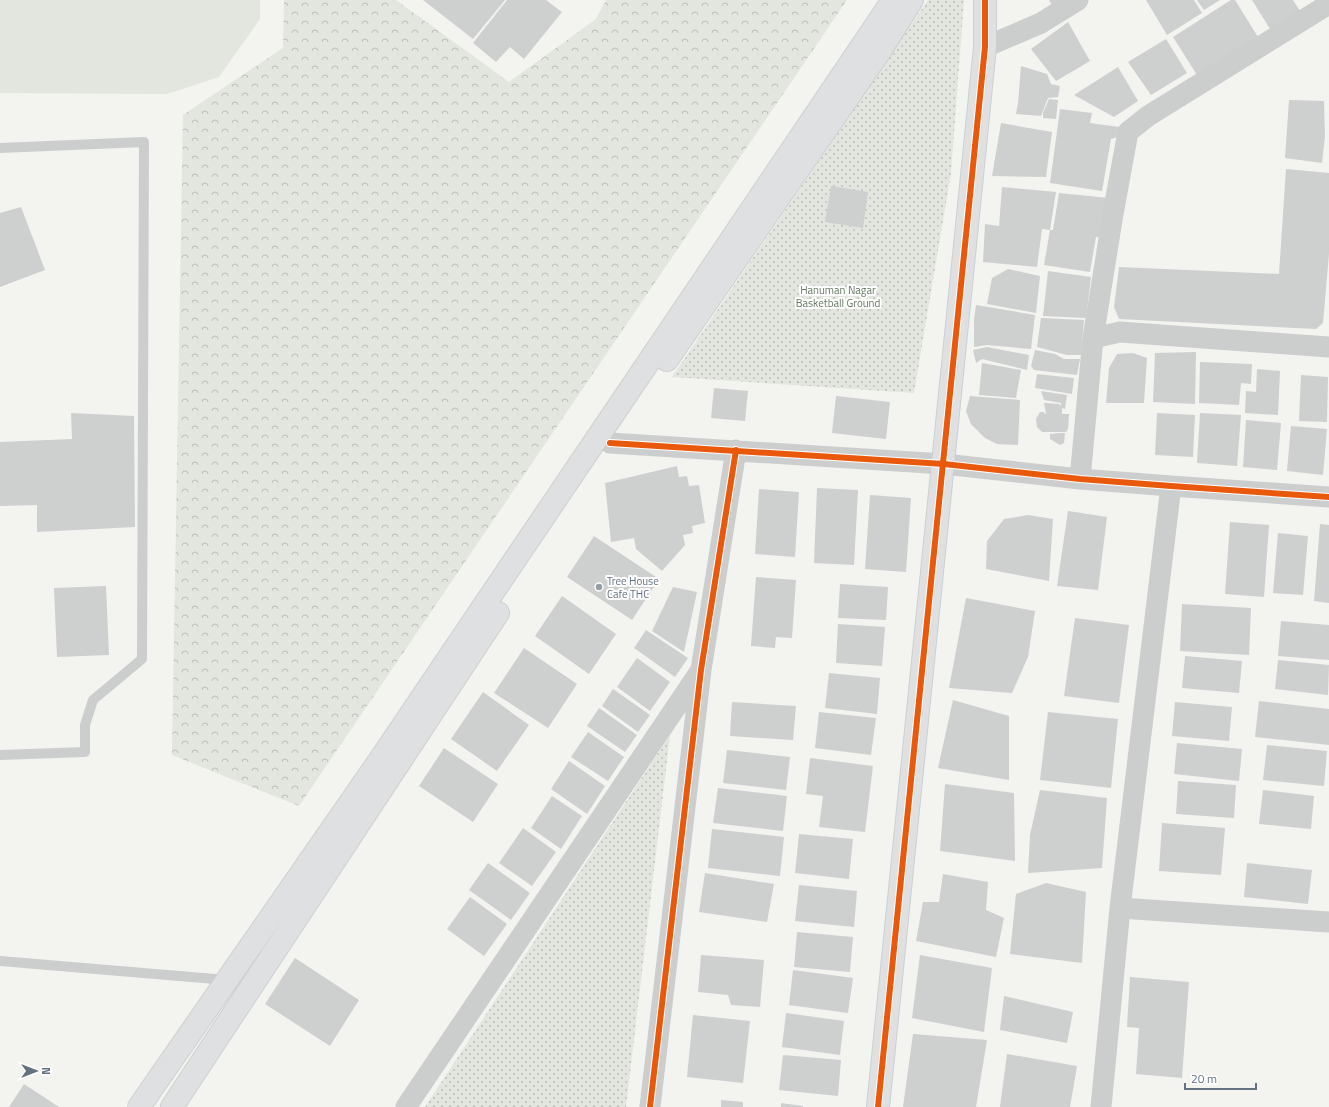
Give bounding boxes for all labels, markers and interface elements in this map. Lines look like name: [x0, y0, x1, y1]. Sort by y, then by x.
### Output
park label: Hanuman Nagar Basketball Ground: [796, 282, 880, 311]
place label: Tree House Cafe THC: [607, 573, 659, 602]
marker: Tree House Cafe THC: [594, 582, 604, 592]
north arrow: [16, 1051, 56, 1091]
scale bar: [1185, 1065, 1256, 1091]
text: N: [38, 1067, 54, 1075]
text: 20 m: [1191, 1069, 1217, 1088]

